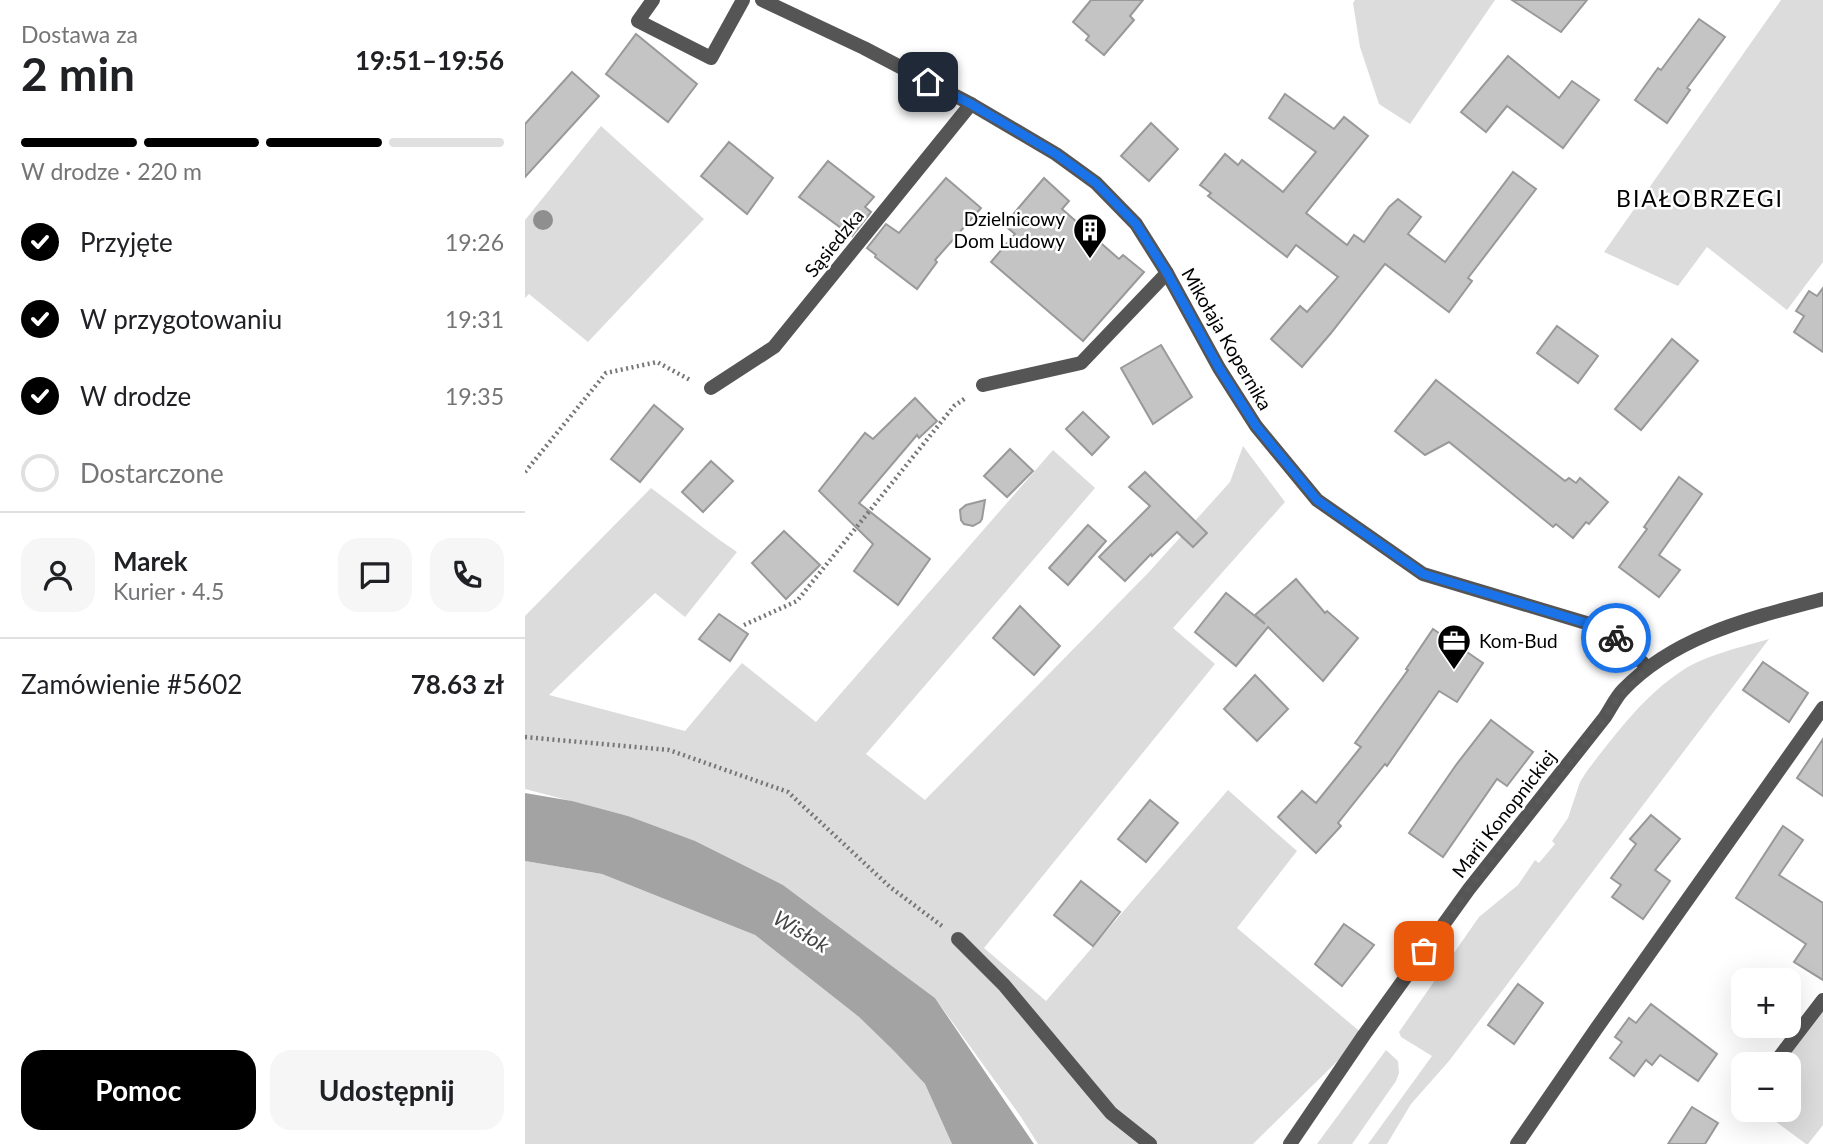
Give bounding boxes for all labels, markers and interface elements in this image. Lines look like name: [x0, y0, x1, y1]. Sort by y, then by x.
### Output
text: Dostawa za: [21, 20, 138, 48]
text: 19:51–19:56: [355, 44, 504, 76]
text: 2 min: [21, 46, 135, 101]
pin: [898, 52, 958, 112]
icon: home: [909, 63, 947, 101]
text: W drodze · 220 m: [21, 157, 202, 185]
district label: BIAŁOBRZEGI: [1616, 184, 1784, 212]
street label: Sąsiedzka: [799, 204, 868, 281]
place label: Dzielnicowy Dom Ludowy: [954, 207, 1065, 252]
building icon: Dzielnicowy Dom Ludowy: [1071, 211, 1109, 260]
icon: check: [21, 223, 59, 261]
text: Przyjęte: [80, 226, 173, 258]
text: 19:26: [445, 228, 504, 256]
street label: Mikołaja Kopernika: [1177, 263, 1278, 414]
icon: check: [21, 300, 59, 338]
text: W przygotowaniu: [80, 303, 282, 335]
text: 19:31: [445, 305, 504, 333]
icon: check: [21, 377, 59, 415]
text: W drodze: [80, 380, 191, 412]
text: 19:35: [445, 382, 504, 410]
text: Dostarczone: [80, 457, 224, 489]
button: person: [21, 538, 95, 612]
button: chat: [338, 538, 412, 612]
button: phone: [430, 538, 504, 612]
text: Marek: [113, 545, 188, 577]
text: Kurier · 4.5: [113, 577, 224, 605]
courier: [1581, 603, 1651, 673]
icon: bike: [1597, 619, 1635, 657]
office icon: Kom-Bud: [1435, 622, 1473, 671]
place label: Kom-Bud: [1479, 629, 1558, 652]
text: Zamówienie #5602: [21, 668, 242, 700]
text: 78.63 zł: [411, 668, 504, 700]
street label: Marii Konopnickiej: [1447, 745, 1561, 882]
water label: Wisłok: [770, 904, 835, 957]
pin: [1394, 921, 1454, 981]
icon: bag: [1405, 932, 1443, 970]
map controls: [1731, 968, 1801, 1122]
button: +: [1731, 968, 1801, 1038]
button: Pomoc: [21, 1050, 256, 1130]
button: Udostępnij: [270, 1050, 504, 1130]
button: −: [1731, 1052, 1801, 1122]

